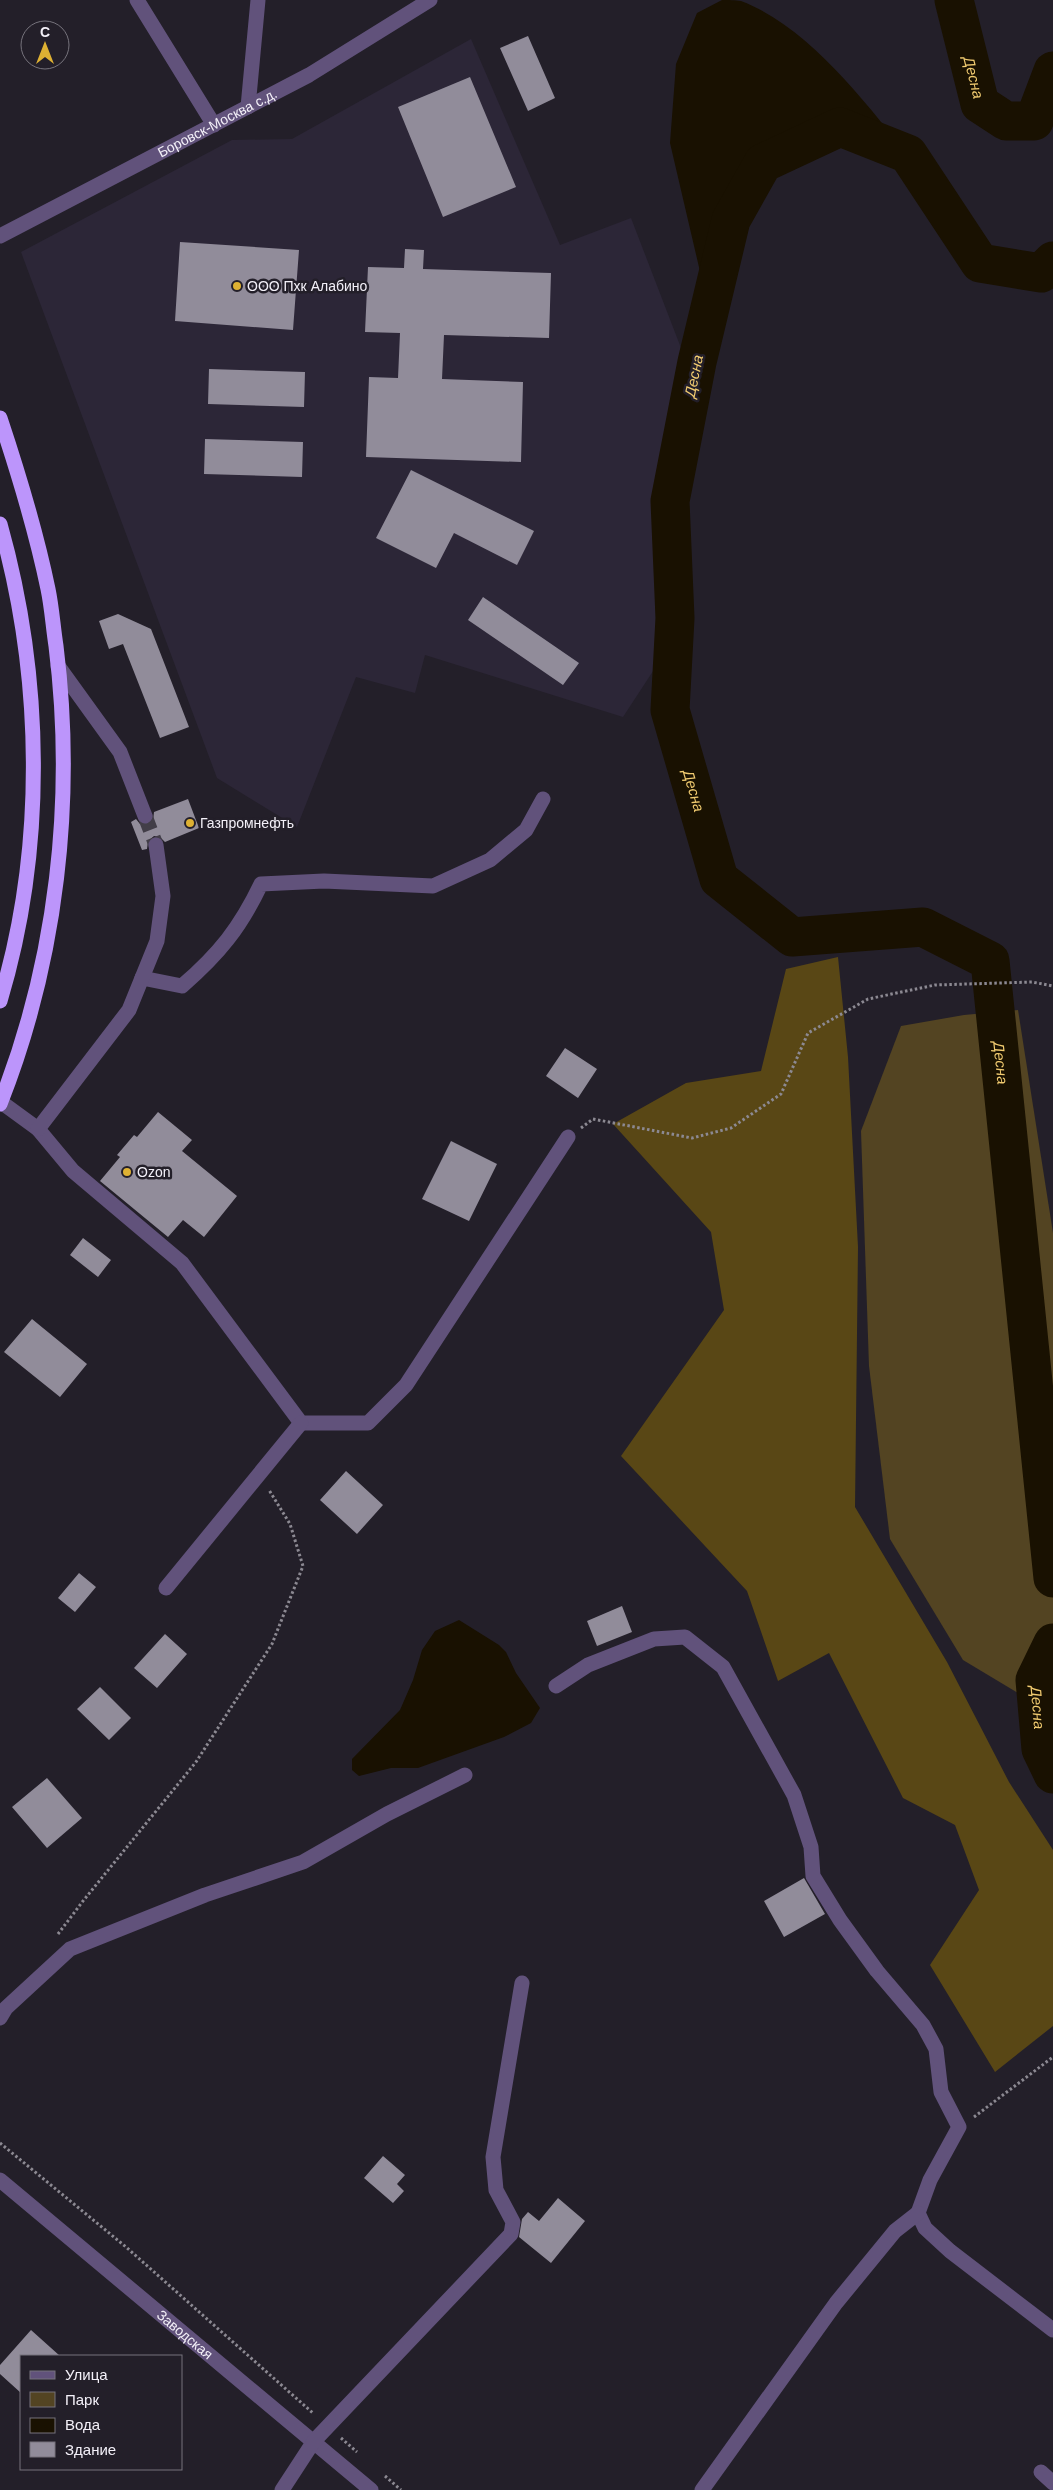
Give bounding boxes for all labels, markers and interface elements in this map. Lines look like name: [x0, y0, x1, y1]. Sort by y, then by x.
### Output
north arrow: [20, 20, 70, 70]
text: С: [40, 24, 50, 40]
water label: Десна: [960, 53, 987, 100]
street label: Боровск-Москва с.д.: [155, 85, 280, 160]
place label: ООО Пхк Алабино: [247, 278, 367, 294]
marker: ООО Пхк Алабино: [231, 280, 243, 292]
water label: Десна: [680, 353, 706, 401]
water label: Десна: [679, 766, 708, 814]
place label: Газпромнефть: [200, 815, 294, 831]
marker: Газпромнефть: [184, 817, 196, 829]
water label: Десна: [990, 1039, 1012, 1085]
place label: Ozon: [137, 1164, 170, 1180]
marker: Ozon: [121, 1166, 133, 1178]
water label: Десна: [1027, 1684, 1048, 1730]
street label: Заводская: [154, 2307, 216, 2362]
legend: [20, 2355, 182, 2470]
text: Улица: [65, 2366, 108, 2383]
text: Парк: [65, 2391, 99, 2408]
text: Вода: [65, 2416, 101, 2433]
text: Здание: [65, 2441, 116, 2458]

